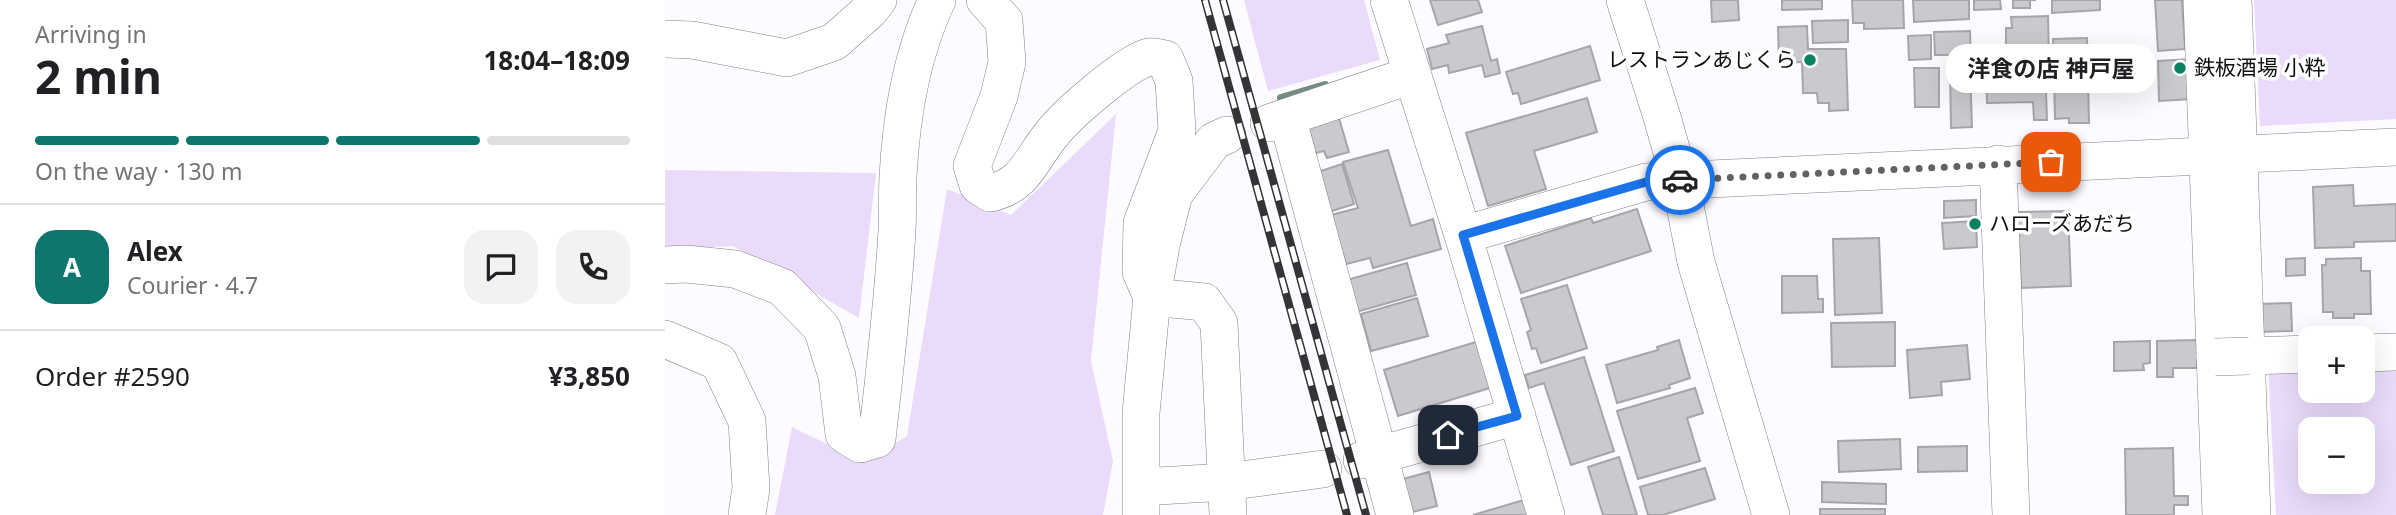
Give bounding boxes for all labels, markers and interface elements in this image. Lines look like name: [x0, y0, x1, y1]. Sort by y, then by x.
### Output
text: Arriving in: [35, 18, 147, 50]
text: 18:04–18:09: [483, 42, 630, 78]
callout: 洋食の店 神戸屋: [1946, 43, 2156, 92]
text: 2 min: [35, 45, 162, 107]
place label: レストランあじくら: [1607, 45, 1796, 73]
marker: レストランあじくら: [1802, 52, 1818, 68]
text: 洋食の店 神戸屋: [1968, 52, 2134, 84]
place label: 鉄板酒場 小粋: [2194, 53, 2325, 81]
marker: 鉄板酒場 小粋: [2172, 60, 2188, 76]
pin: [2021, 132, 2081, 192]
icon: bag: [2032, 143, 2070, 181]
courier: [1645, 145, 1715, 215]
text: On the way · 130 m: [35, 155, 242, 187]
icon: car: [1661, 161, 1699, 199]
place label: ハローズあだち: [1989, 209, 2135, 237]
marker: ハローズあだち: [1967, 216, 1983, 232]
button: chat: [464, 230, 538, 304]
button: phone: [556, 230, 630, 304]
text: Alex: [127, 233, 183, 269]
text: A: [63, 249, 81, 285]
text: Courier · 4.7: [127, 269, 258, 301]
map controls: [2298, 326, 2375, 494]
button: +: [2298, 326, 2375, 403]
text: Order #2590: [35, 358, 190, 394]
text: ¥3,850: [548, 358, 630, 394]
pin: [1418, 405, 1478, 465]
icon: home: [1429, 416, 1467, 454]
button: −: [2298, 417, 2375, 494]

